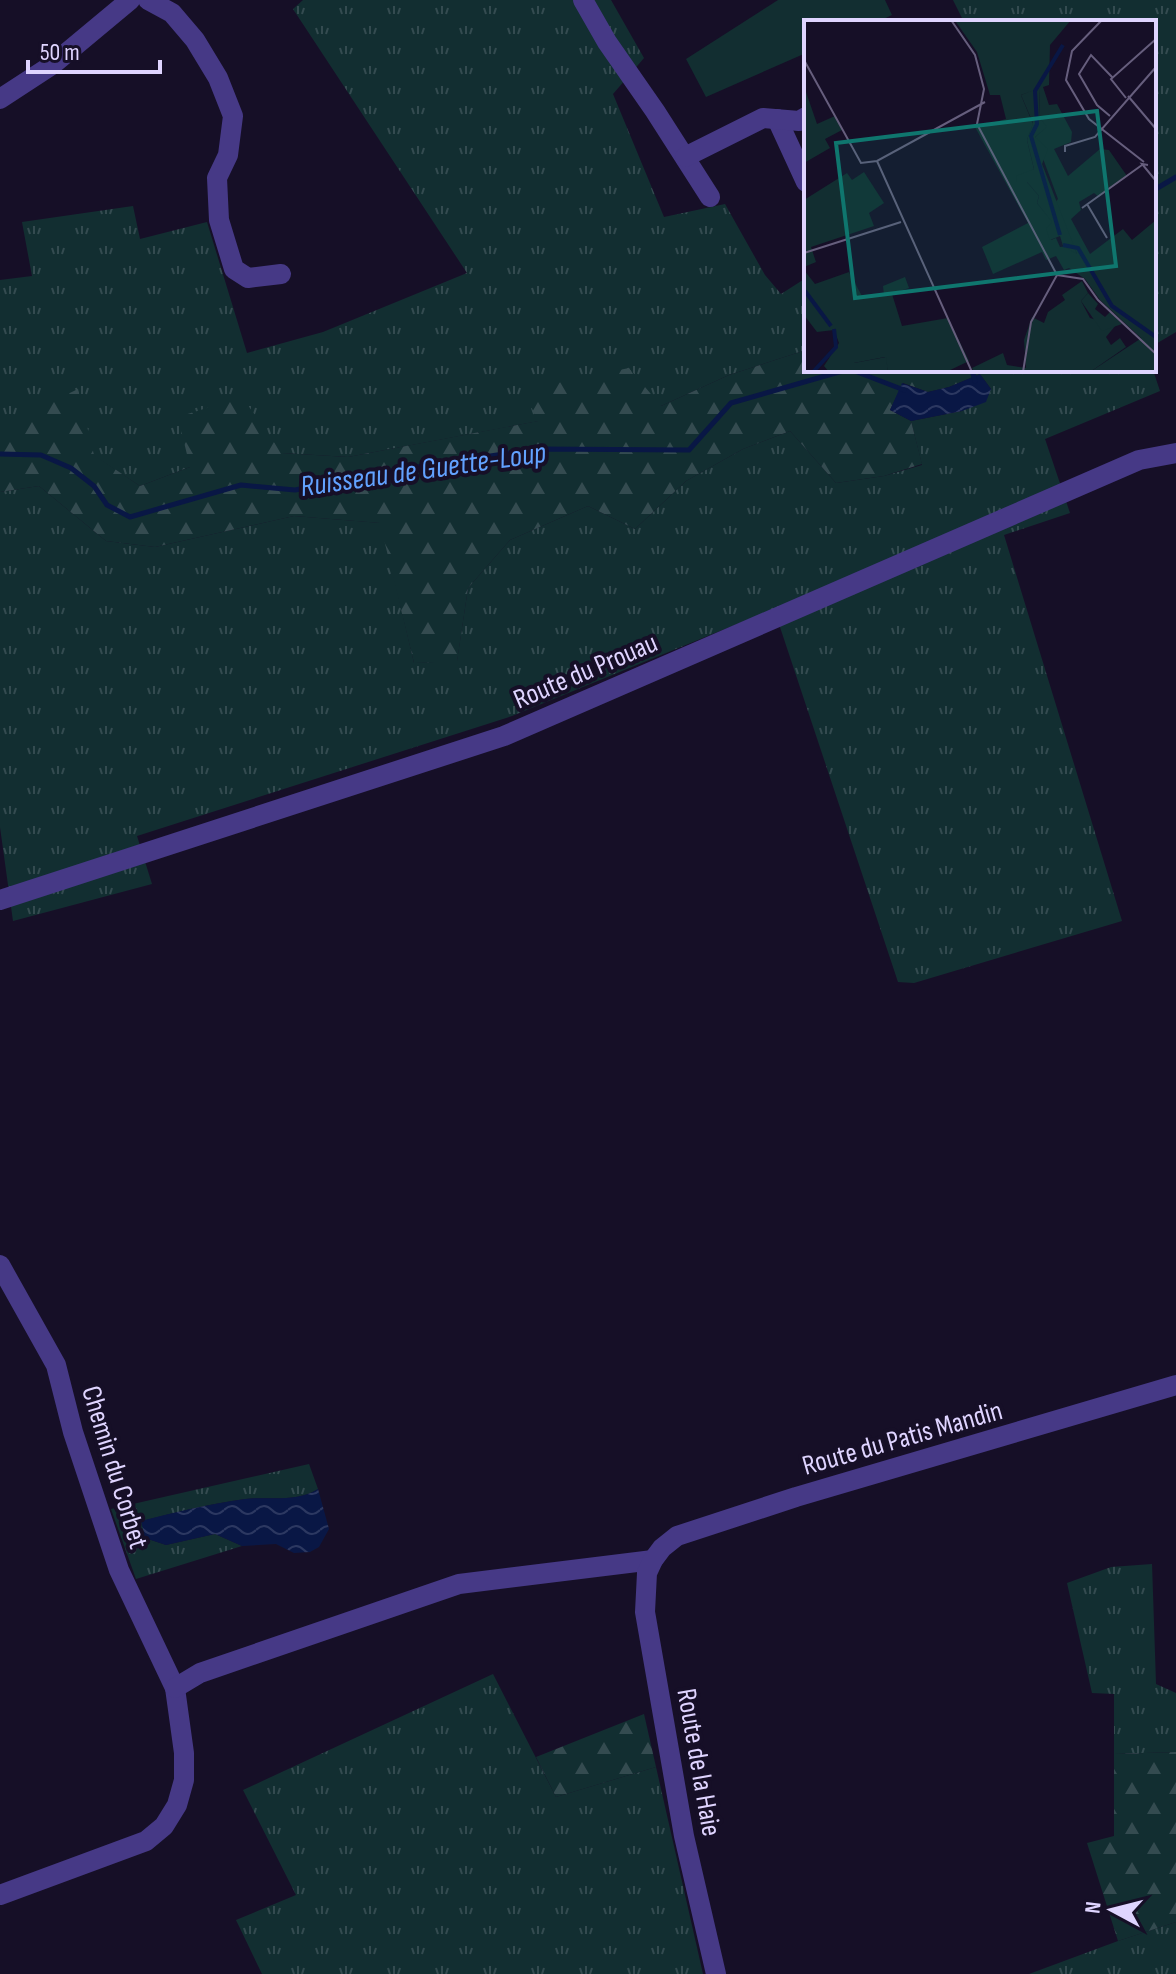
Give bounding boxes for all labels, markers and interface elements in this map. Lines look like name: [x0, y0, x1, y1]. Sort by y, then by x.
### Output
inset map: [804, 20, 1156, 372]
scale bar: [28, 24, 160, 74]
text: 50 m: [40, 38, 80, 67]
water label: Ruisseau de Guette-Loup: [298, 435, 548, 505]
street label: Route du Prouau: [509, 626, 662, 716]
street label: Chemin du Corbet: [74, 1382, 155, 1553]
street label: Route du Patis Mandin: [799, 1394, 1006, 1483]
street label: Route de la Haie: [669, 1686, 728, 1839]
north arrow: [1072, 1870, 1152, 1950]
text: N: [1080, 1900, 1108, 1915]

